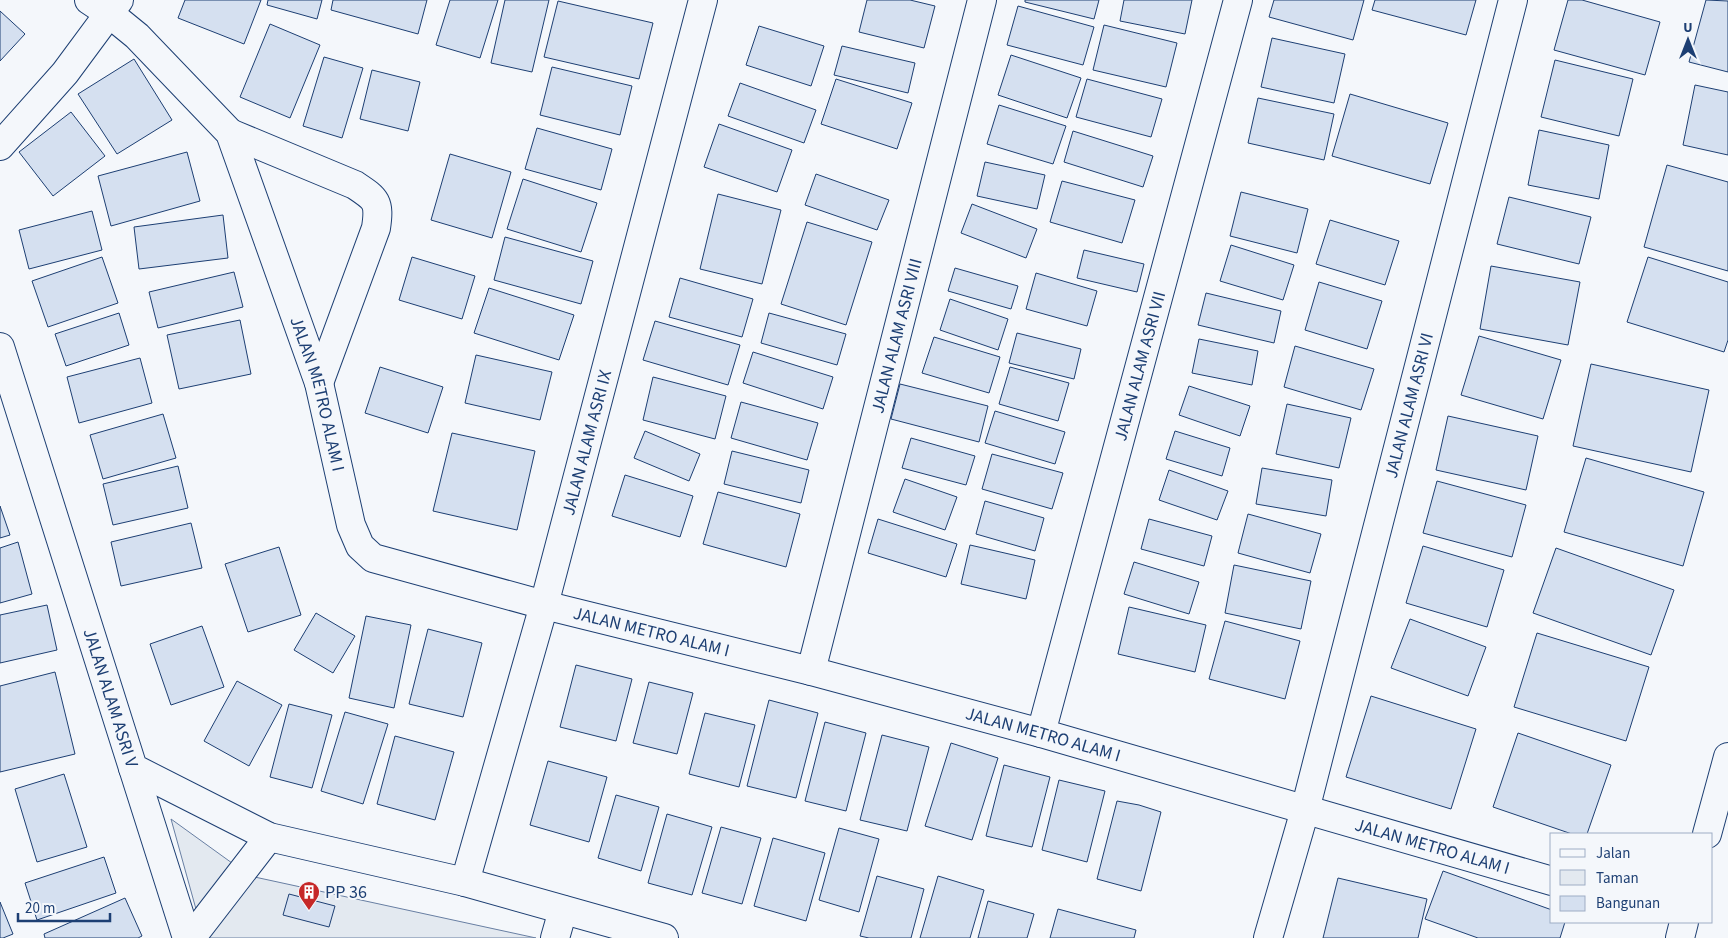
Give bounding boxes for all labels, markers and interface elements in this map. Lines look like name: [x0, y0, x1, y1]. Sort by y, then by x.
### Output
north arrow: [1663, 15, 1713, 65]
text: U: [1683, 18, 1693, 38]
street label: JALAN ALAM ASRI VIII: [865, 256, 928, 416]
street label: JALAN ALAM ASRI VII: [1108, 288, 1172, 444]
street label: JALAN METRO ALAM I: [284, 313, 351, 474]
street label: JALAN ALAM ASRI VI: [1378, 330, 1440, 481]
street label: JALAN ALAM ASRI IX: [556, 367, 618, 518]
street label: JALAN METRO ALAM I: [571, 600, 732, 663]
street label: JALAN ALAM ASRI V: [77, 625, 145, 771]
street label: JALAN METRO ALAM I: [963, 701, 1124, 768]
street label: JALAN METRO ALAM I: [1352, 812, 1513, 881]
legend: [1550, 833, 1713, 923]
text: Jalan: [1596, 843, 1630, 864]
text: Taman: [1596, 868, 1639, 889]
building icon: PP 36: [297, 880, 321, 911]
place label: PP 36: [325, 880, 367, 905]
scale bar: [18, 890, 110, 922]
text: Bangunan: [1596, 893, 1660, 914]
text: 20 m: [25, 898, 55, 919]

